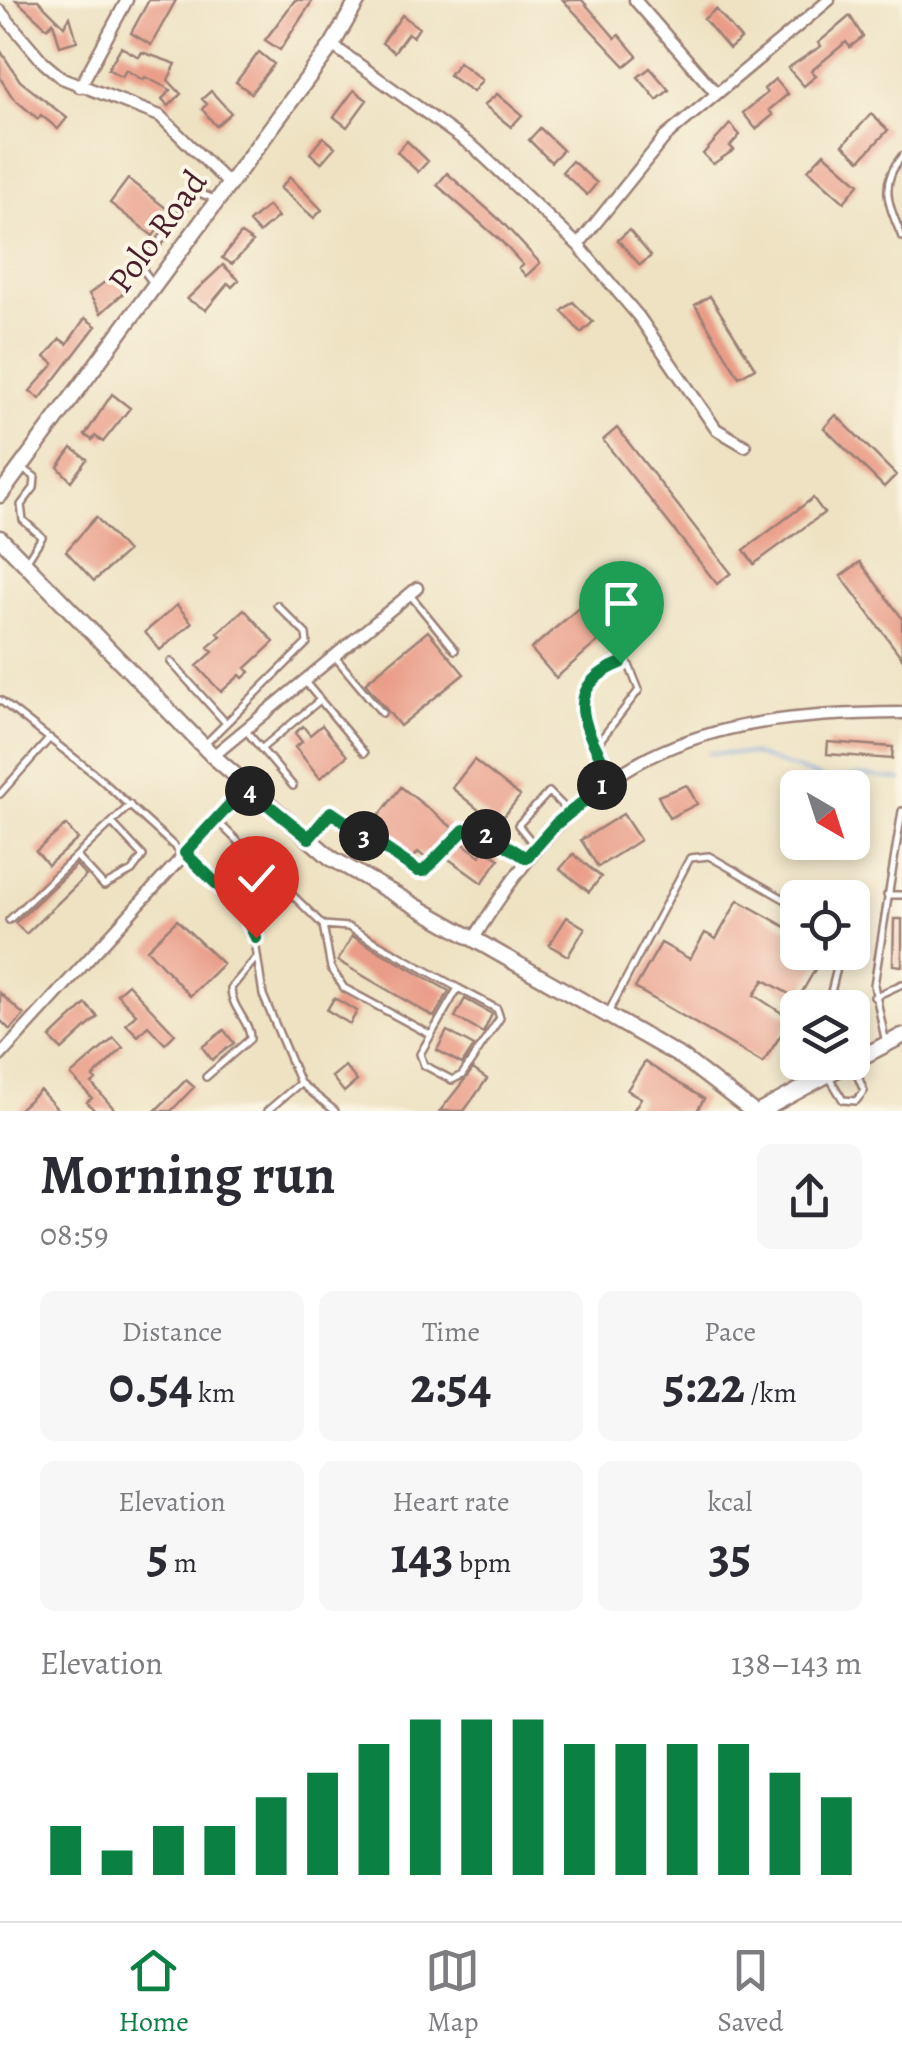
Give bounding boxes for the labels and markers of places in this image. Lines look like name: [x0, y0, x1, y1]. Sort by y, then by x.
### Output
pin: [579, 561, 664, 664]
pin: 1: [577, 760, 627, 810]
pin: 4: [225, 766, 275, 816]
pin: 2: [461, 809, 511, 859]
pin: 3: [339, 811, 389, 861]
pin: [214, 836, 299, 939]

